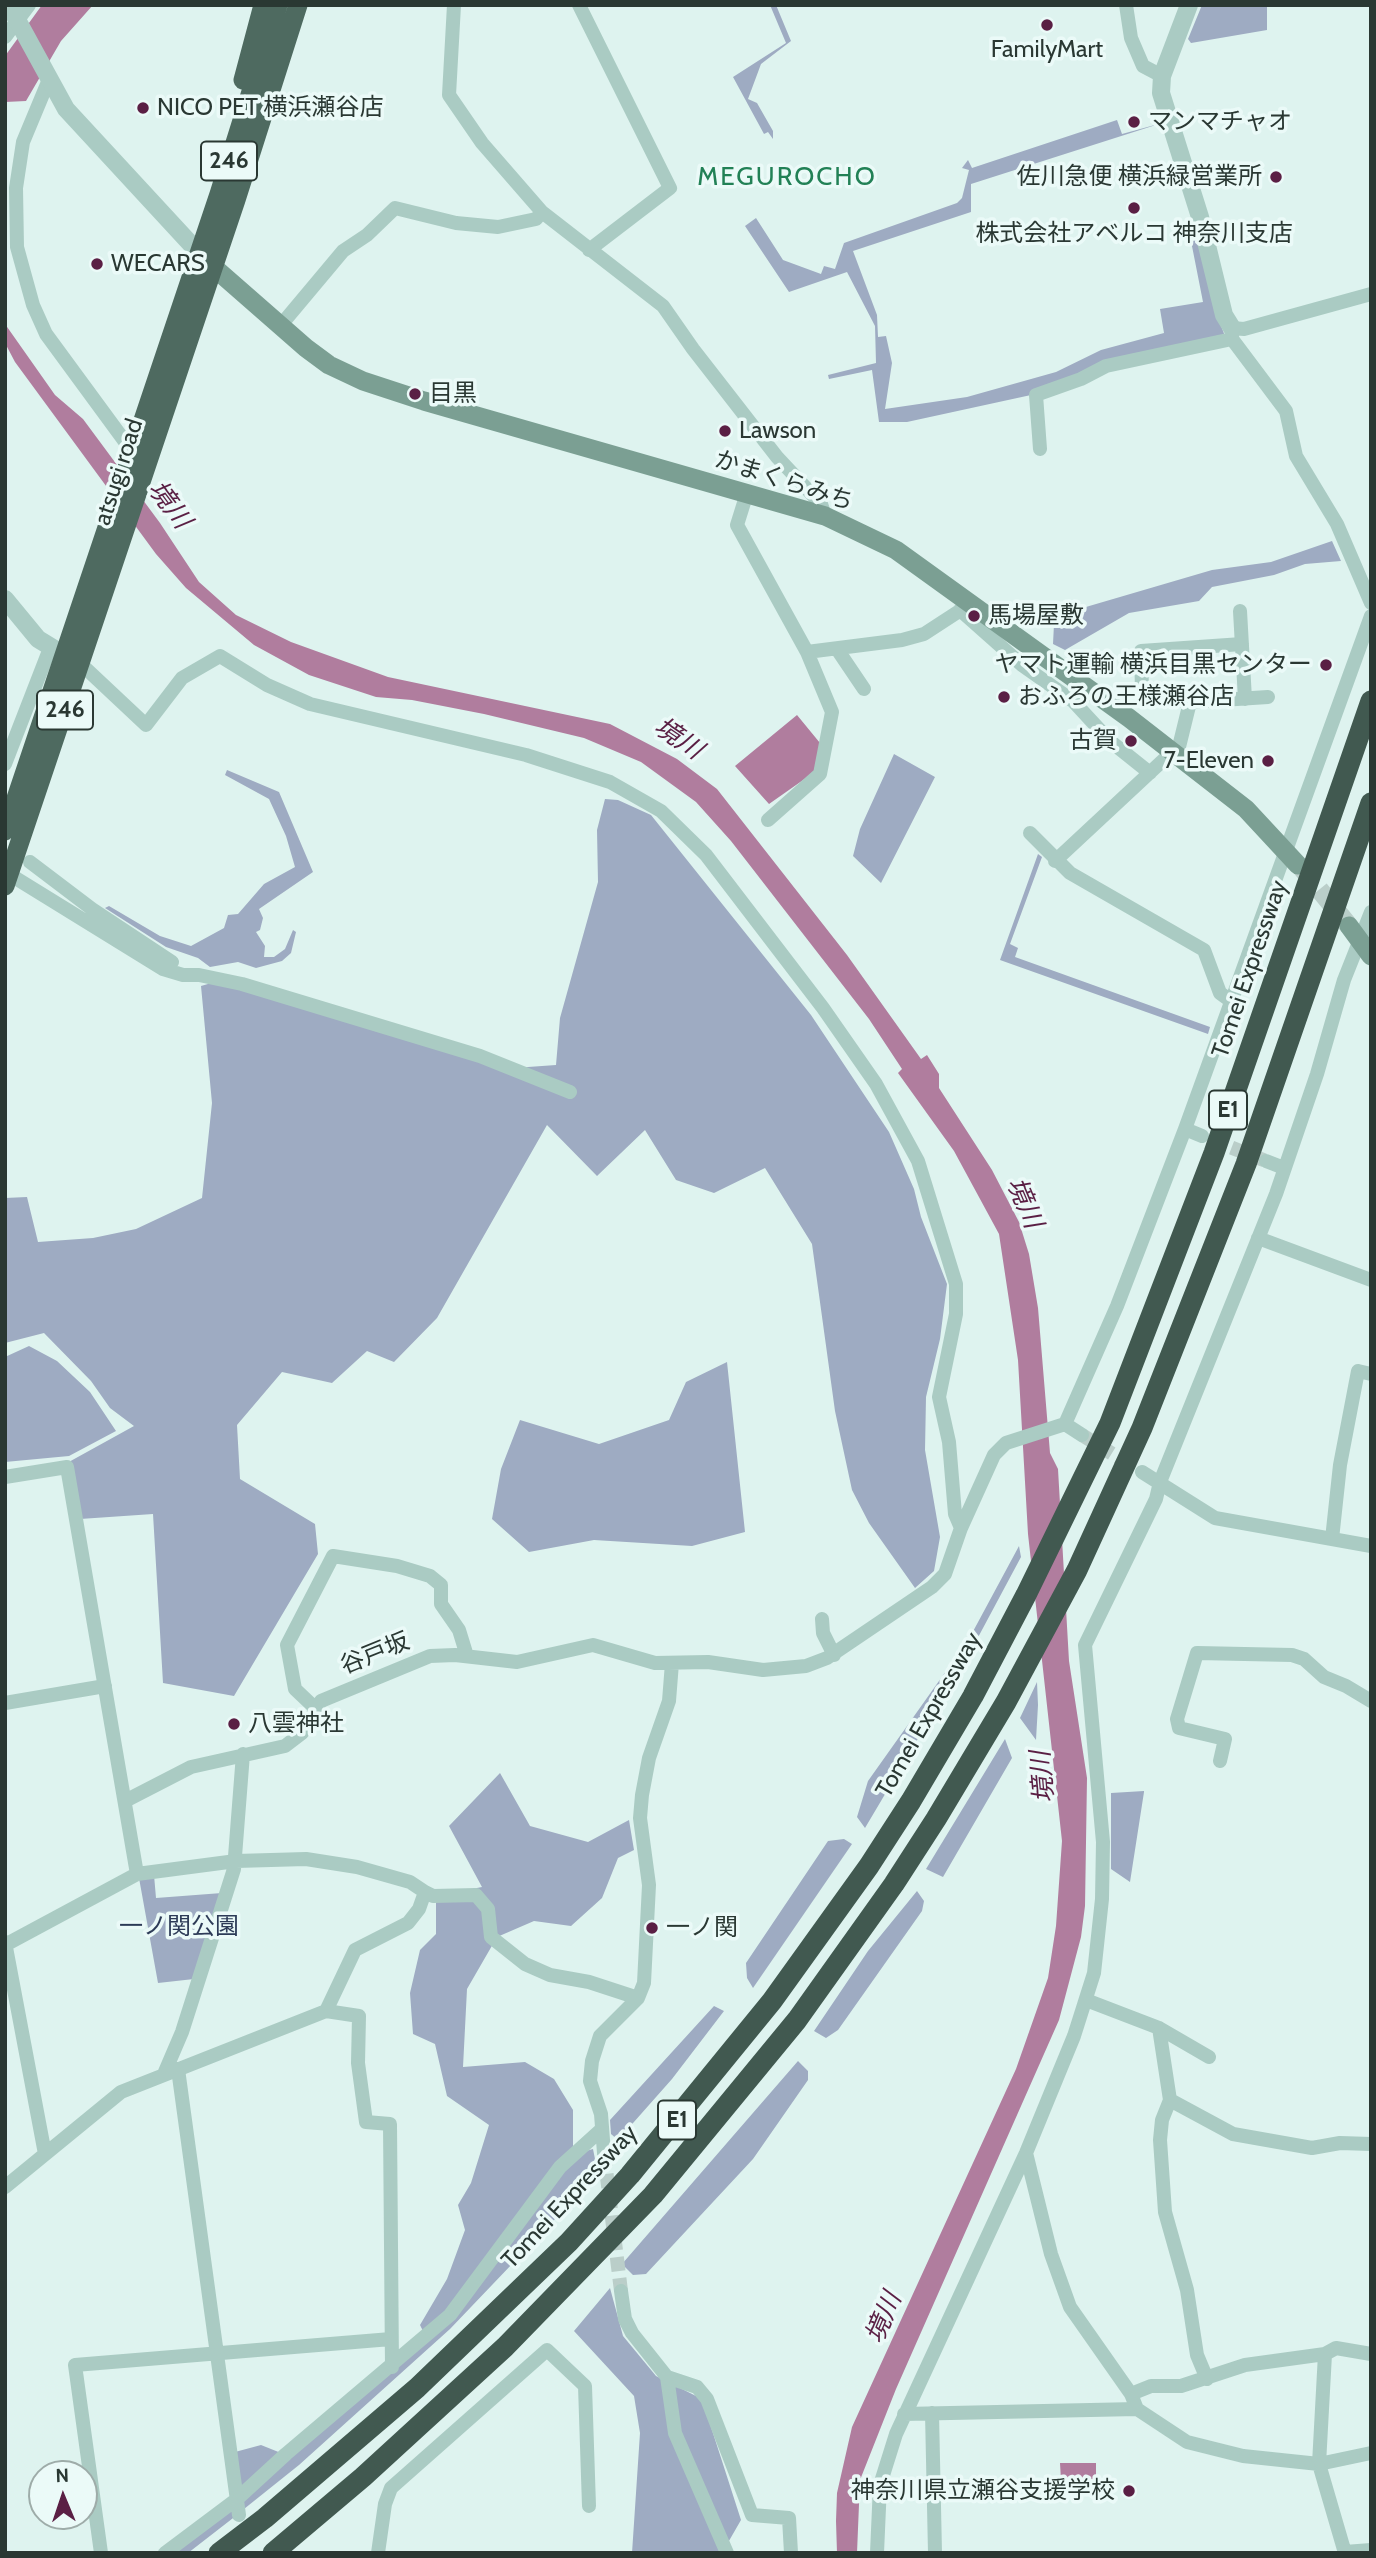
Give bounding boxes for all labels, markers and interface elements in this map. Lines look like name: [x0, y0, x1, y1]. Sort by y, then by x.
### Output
marker: FamilyMart: [1039, 17, 1055, 33]
place label: FamilyMart: [991, 36, 1103, 64]
place label: NICO PET 横浜瀬谷店: [157, 94, 384, 122]
marker: NICO PET 横浜瀬谷店: [135, 100, 151, 116]
place label: マンマチャオ: [1148, 108, 1292, 136]
marker: マンマチャオ: [1126, 114, 1142, 130]
road number: 246: [201, 142, 257, 180]
district label: MEGUROCHO: [698, 161, 876, 193]
place label: 佐川急便 横浜緑営業所: [1017, 163, 1262, 191]
marker: 佐川急便 横浜緑営業所: [1268, 169, 1284, 185]
marker: 株式会社アベルコ 神奈川支店: [1126, 200, 1142, 216]
place label: 株式会社アベルコ 神奈川支店: [975, 220, 1293, 248]
place label: WECARS: [111, 250, 205, 278]
marker: WECARS: [89, 256, 105, 272]
place label: 目黒: [429, 380, 477, 408]
marker: 目黒: [407, 386, 423, 402]
street label: atsugi road: [88, 415, 150, 529]
place label: Lawson: [739, 417, 816, 445]
marker: Lawson: [717, 423, 733, 439]
street label: かまくらみち: [711, 445, 857, 517]
water label: 境川: [141, 475, 197, 535]
place label: 馬場屋敷: [988, 602, 1084, 630]
marker: 馬場屋敷: [966, 608, 982, 624]
place label: ヤマト運輸 横浜目黒センター: [995, 651, 1312, 679]
marker: ヤマト運輸 横浜目黒センター: [1318, 657, 1334, 673]
place label: おふろの王様瀬谷店: [1018, 683, 1234, 711]
marker: おふろの王様瀬谷店: [996, 689, 1012, 705]
road number: 246: [37, 690, 93, 730]
water label: 境川: [648, 712, 708, 766]
place label: 古賀: [1069, 727, 1117, 755]
marker: 古賀: [1123, 733, 1139, 749]
place label: 7-Eleven: [1164, 747, 1254, 775]
marker: 7-Eleven: [1260, 753, 1276, 769]
street label: Tomei Expressway: [1206, 876, 1294, 1062]
road number: E1: [1209, 1091, 1247, 1130]
water label: 境川: [999, 1173, 1049, 1233]
street label: 谷戸坂: [336, 1627, 414, 1681]
street label: Tomei Expressway: [870, 1627, 988, 1803]
place label: 八雲神社: [248, 1710, 344, 1738]
marker: 八雲神社: [226, 1716, 242, 1732]
water label: 境川: [1025, 1750, 1061, 1804]
park label: 一ノ関公園: [119, 1913, 239, 1941]
place label: 一ノ関: [666, 1914, 738, 1942]
marker: 一ノ関: [644, 1920, 660, 1936]
road number: E1: [658, 2100, 696, 2140]
street label: Tomei Expressway: [496, 2119, 644, 2275]
water label: 境川: [859, 2288, 909, 2348]
north arrow: [28, 2460, 98, 2530]
text: N: [55, 2464, 69, 2487]
place label: 神奈川県立瀬谷支援学校: [851, 2477, 1115, 2505]
marker: 神奈川県立瀬谷支援学校: [1121, 2483, 1137, 2499]

